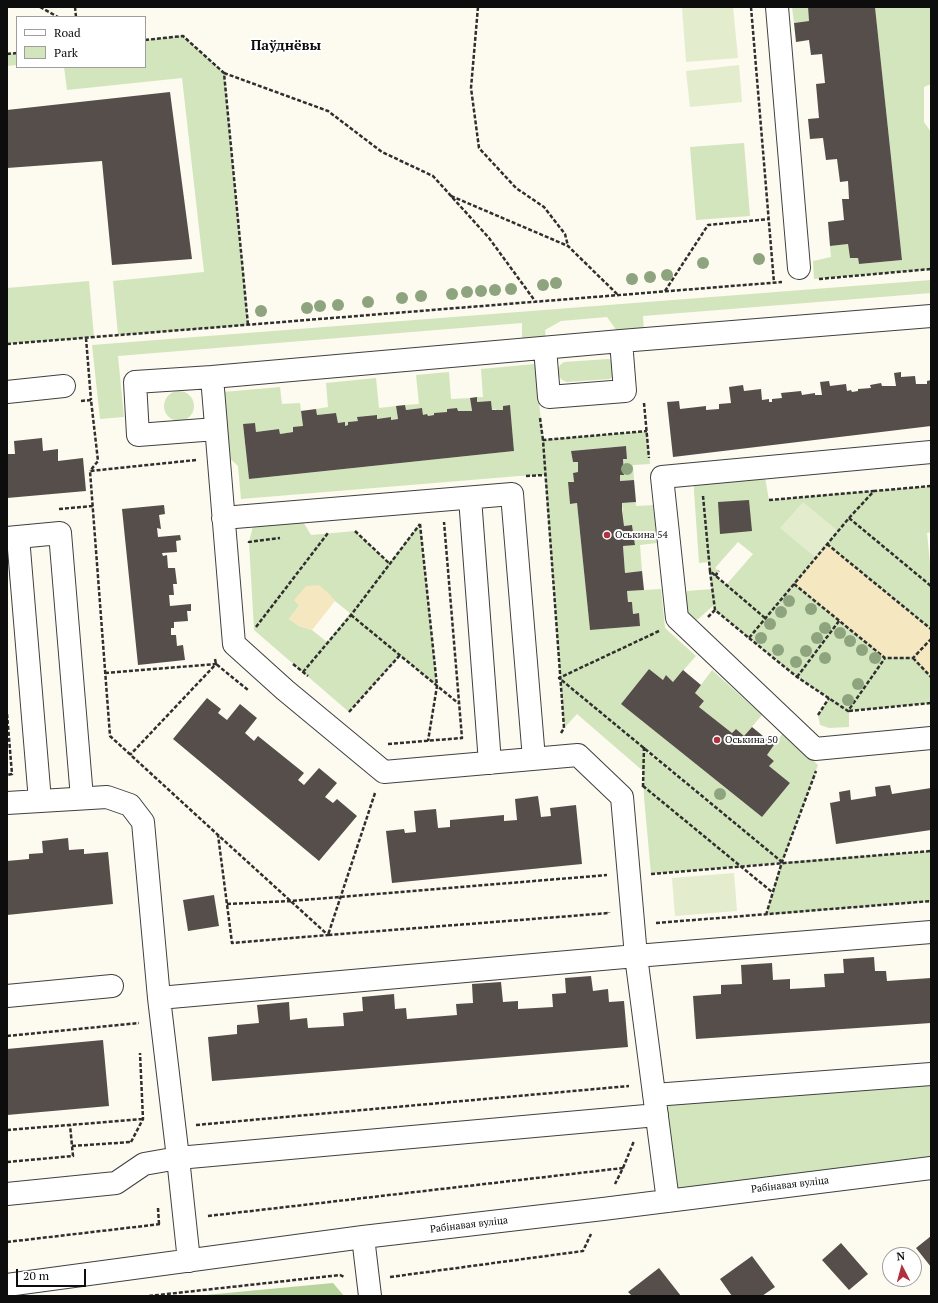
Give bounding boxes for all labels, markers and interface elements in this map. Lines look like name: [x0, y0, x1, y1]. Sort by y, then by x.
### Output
legend: [16, 16, 146, 68]
text: Road: [54, 25, 81, 40]
district label: Паўднёвы: [251, 38, 321, 54]
text: Park: [54, 45, 78, 60]
place label: Оськина 54: [615, 529, 668, 541]
marker: Оськина 54: [602, 530, 612, 540]
place label: Оськина 50: [725, 734, 778, 746]
marker: Оськина 50: [712, 735, 722, 745]
street label: Рабінавая вуліца: [750, 1174, 830, 1196]
street label: Рабінавая вуліца: [429, 1214, 509, 1236]
north arrow: [882, 1247, 922, 1287]
text: N: [896, 1249, 906, 1263]
scale bar: [18, 1261, 88, 1287]
text: 20 m: [23, 1268, 49, 1283]

